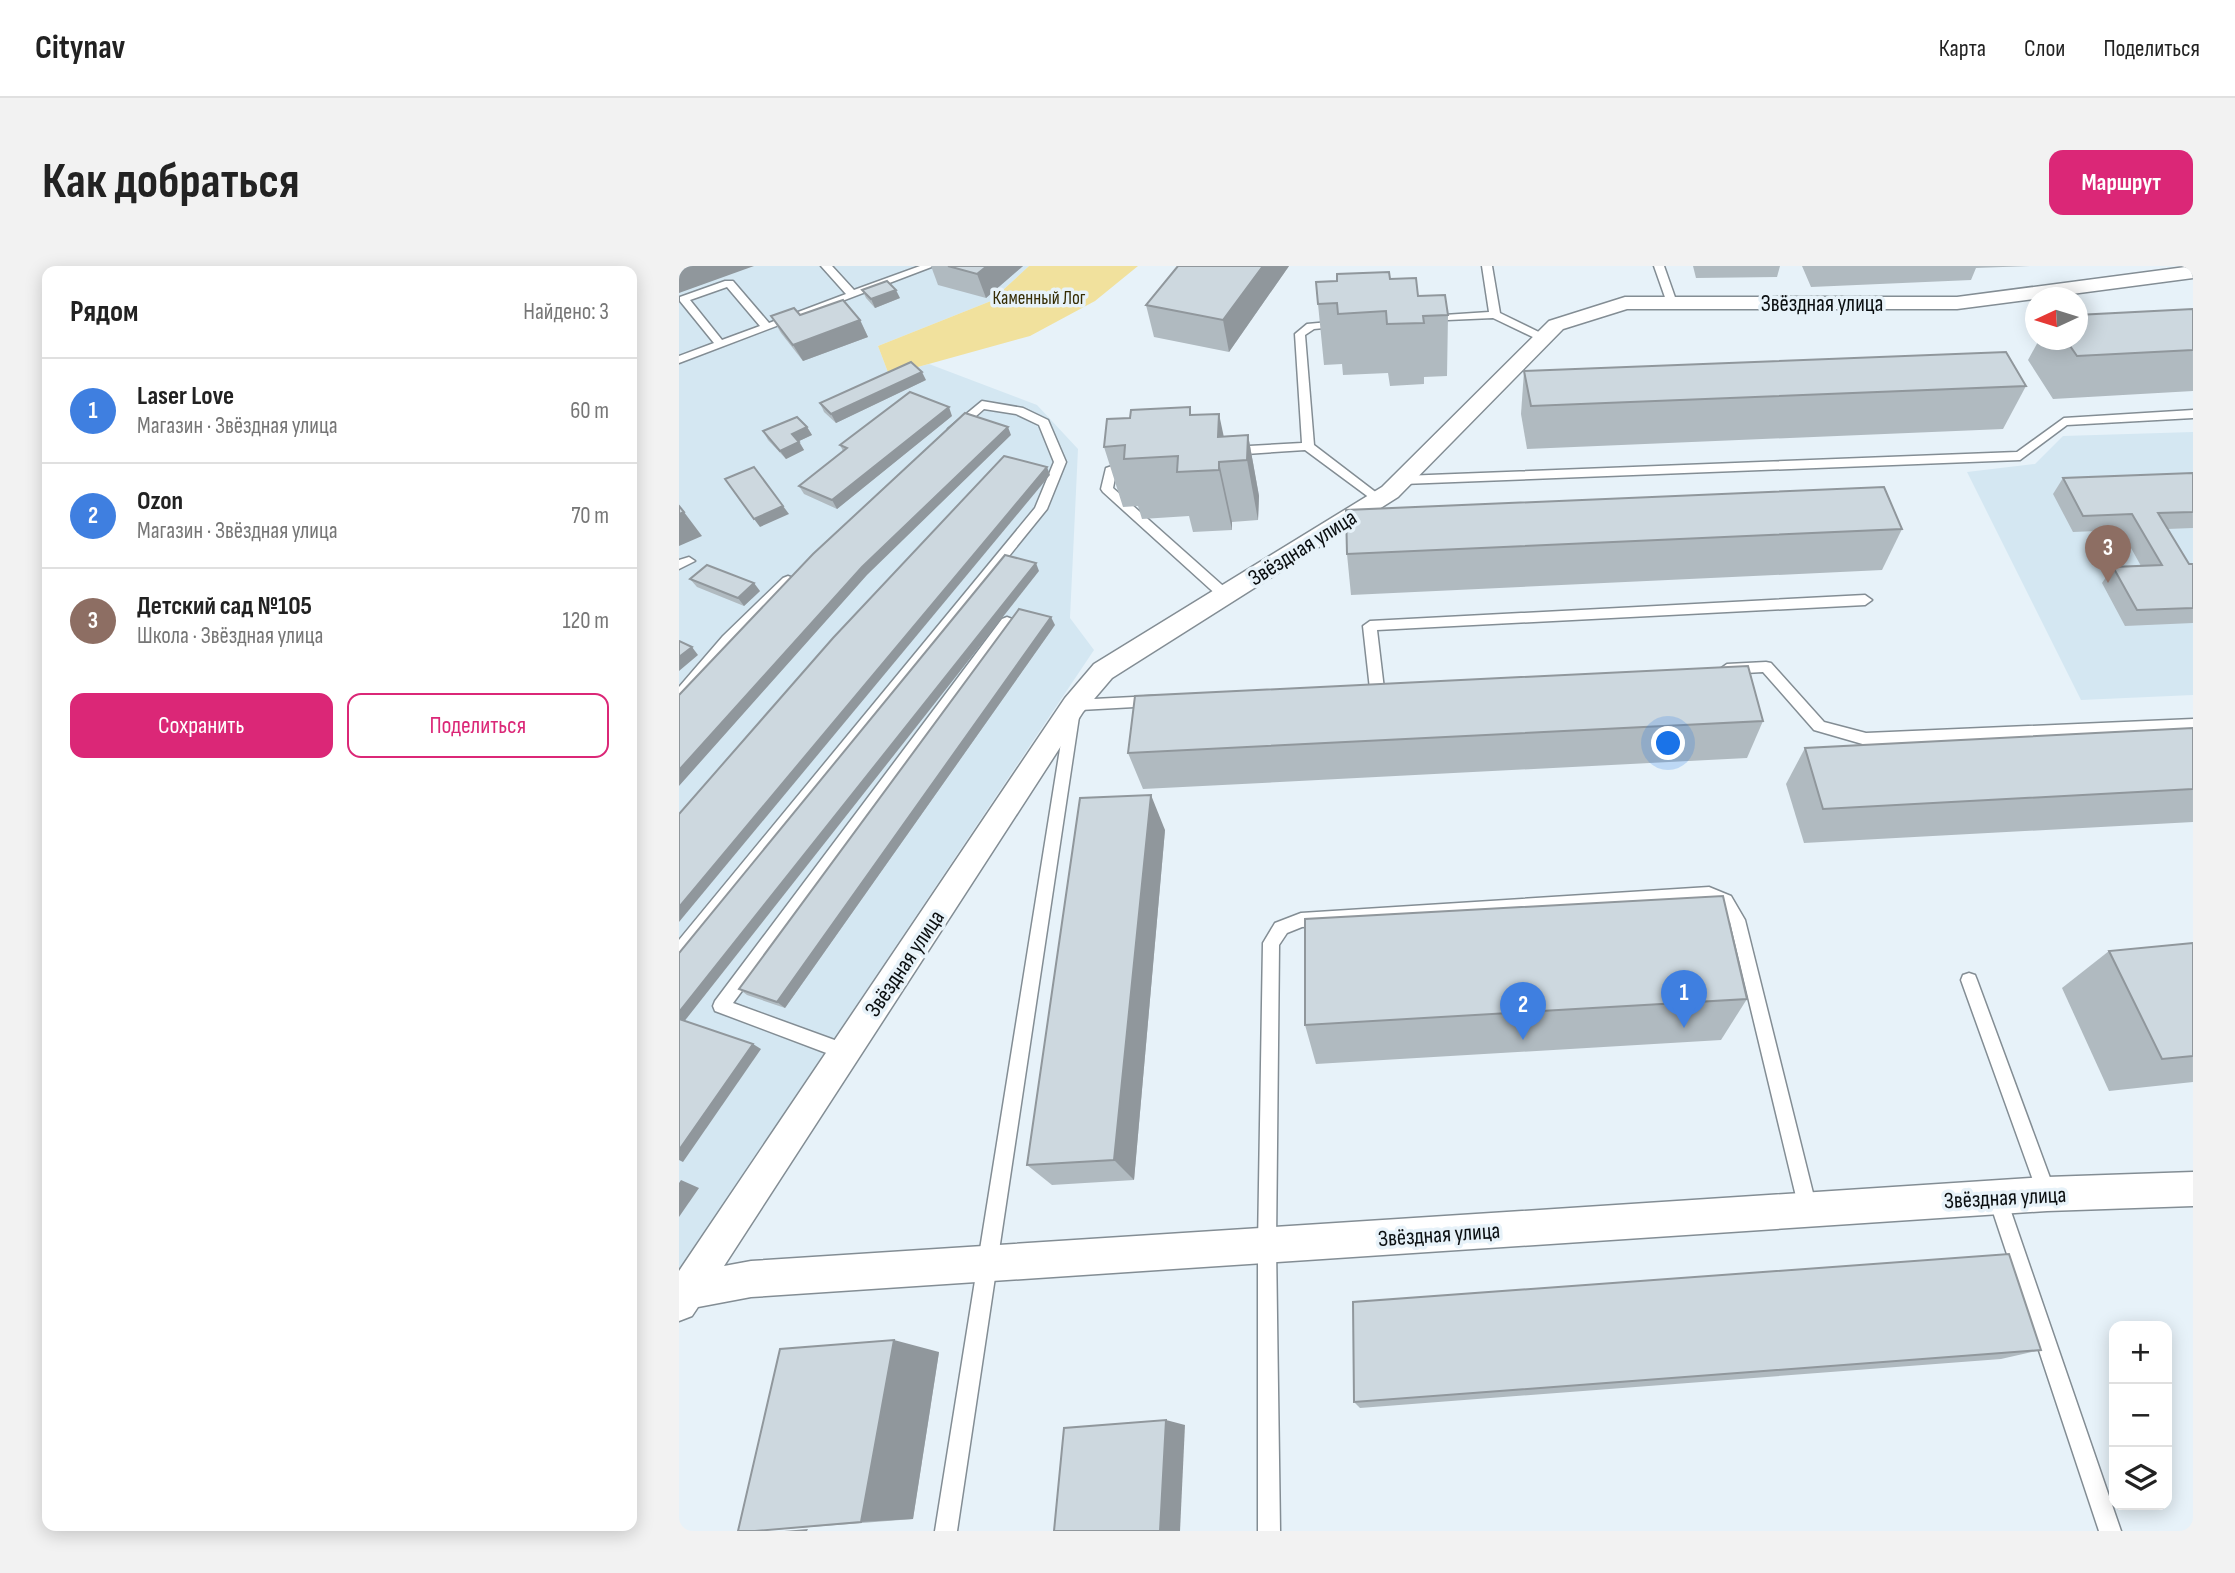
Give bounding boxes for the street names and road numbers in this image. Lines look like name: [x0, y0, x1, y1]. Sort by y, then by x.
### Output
street label: Звёздная улица: [1761, 290, 1883, 318]
street label: Звёздная улица: [1243, 504, 1362, 592]
street label: Звёздная улица: [859, 905, 951, 1022]
street label: Звёздная улица: [1943, 1181, 2067, 1215]
street label: Звёздная улица: [1377, 1217, 1501, 1253]

